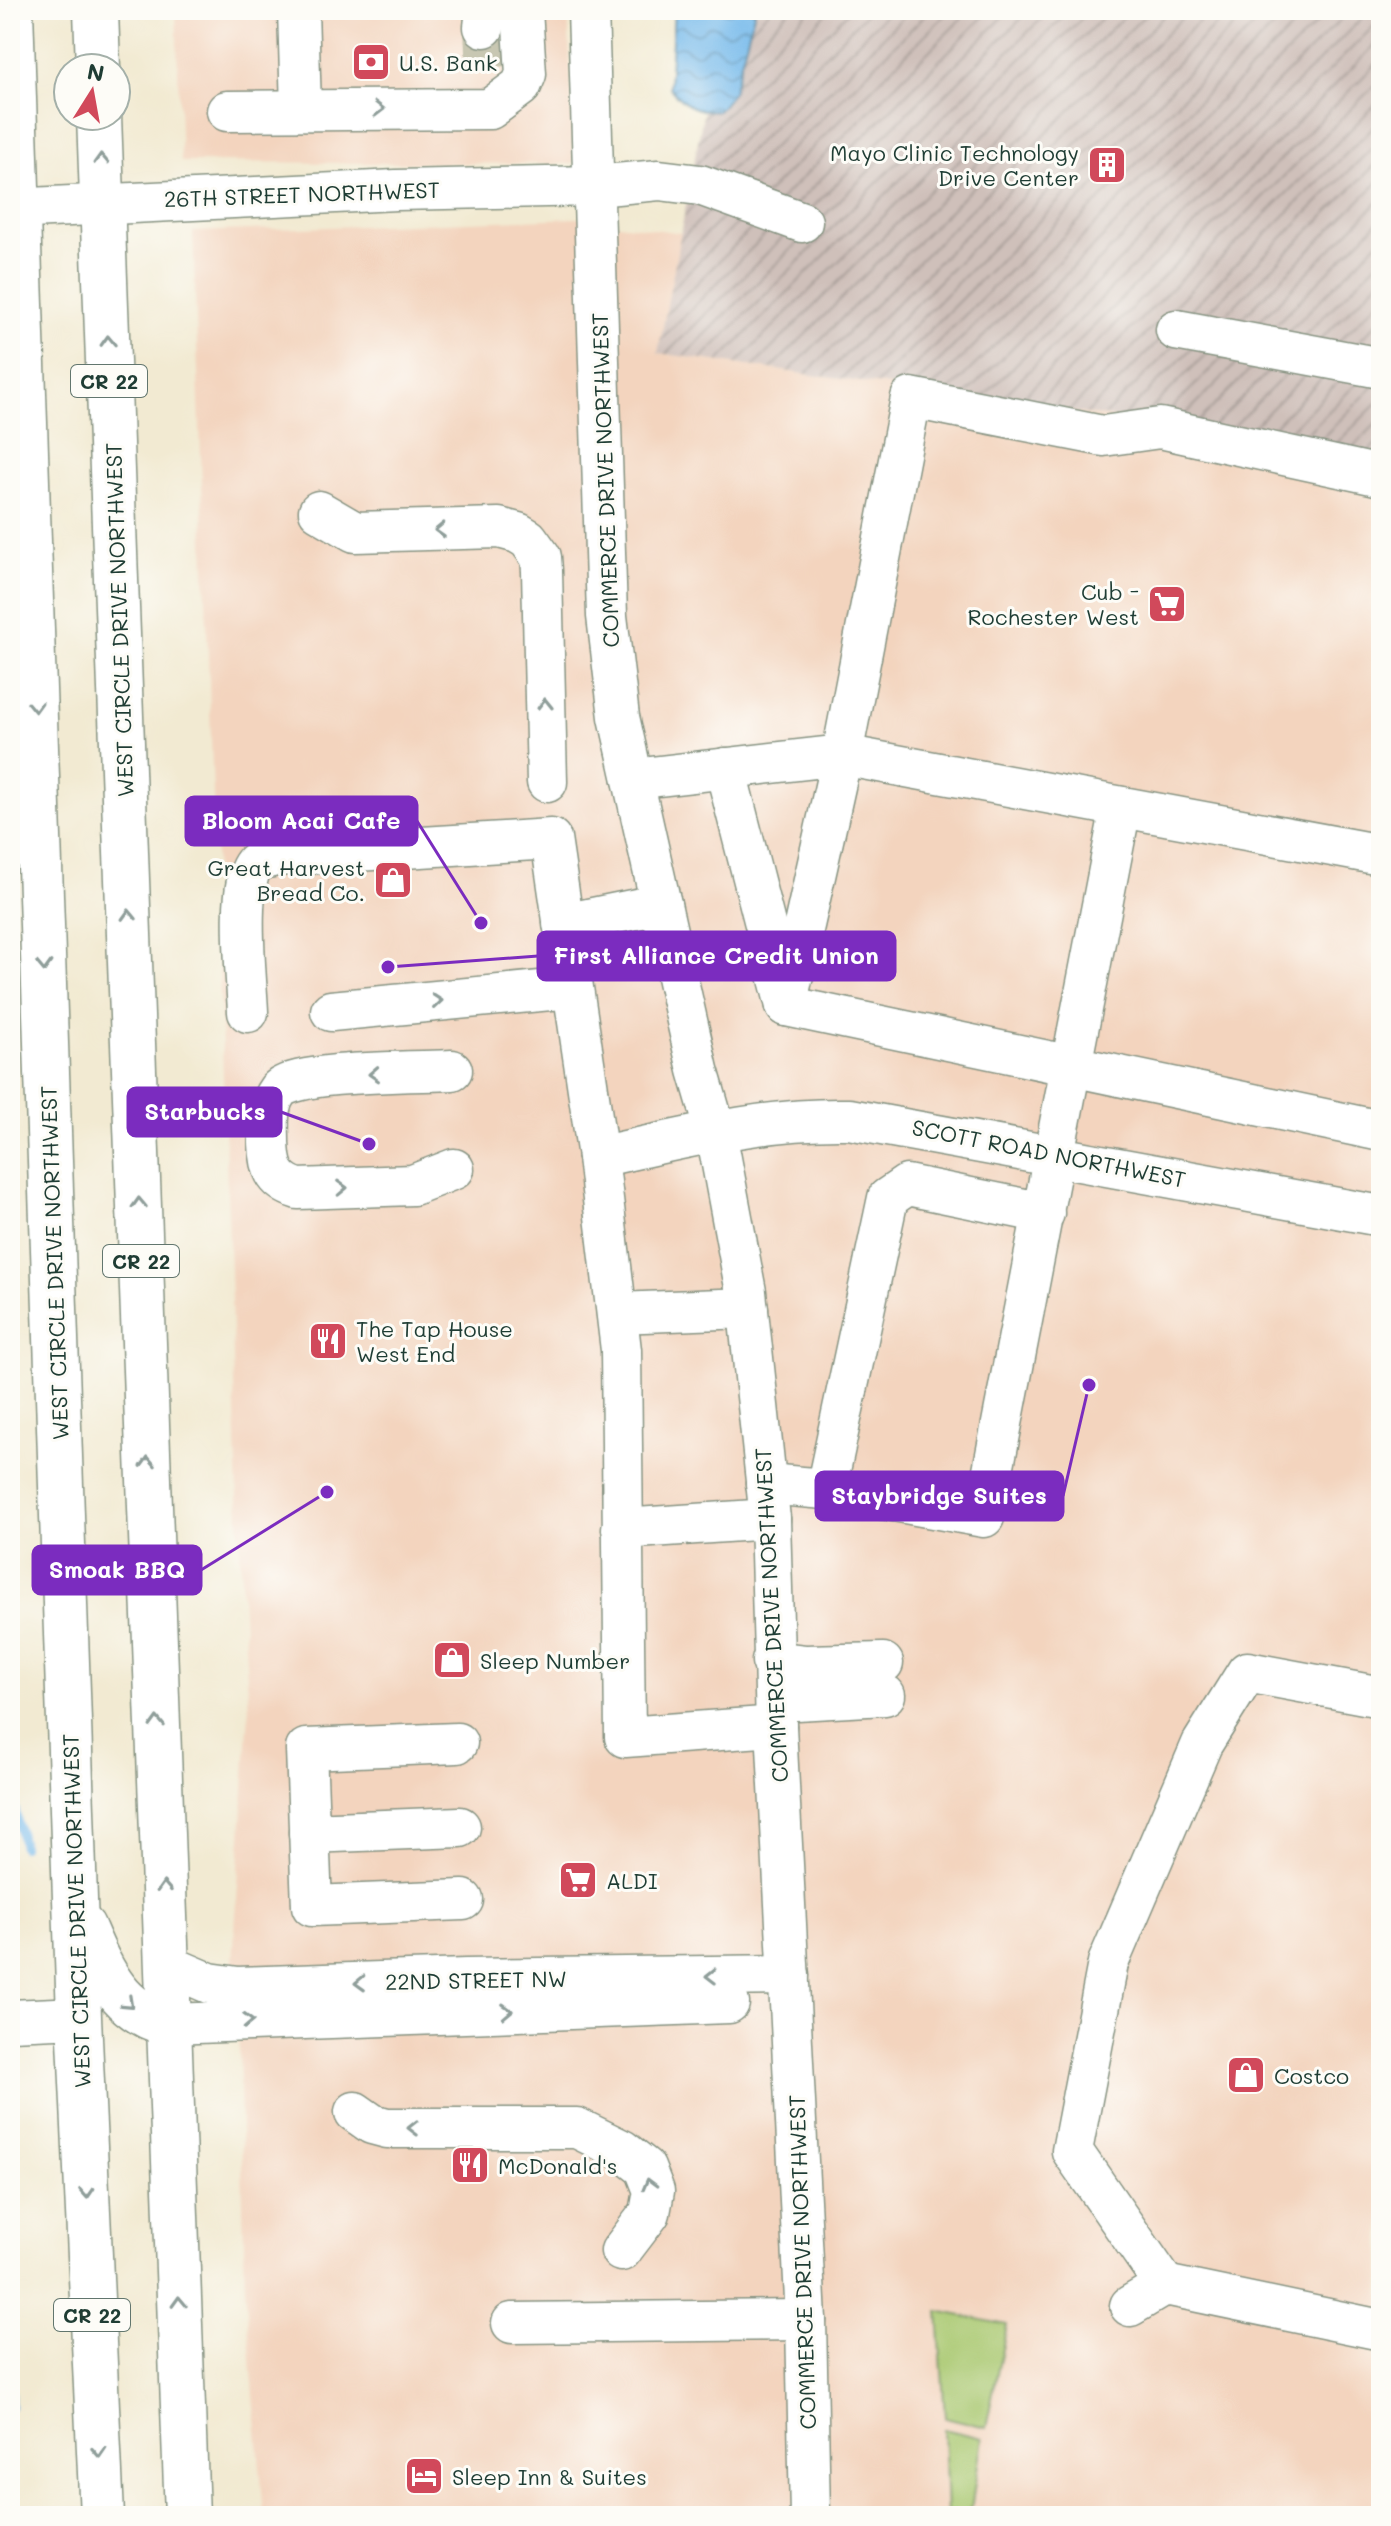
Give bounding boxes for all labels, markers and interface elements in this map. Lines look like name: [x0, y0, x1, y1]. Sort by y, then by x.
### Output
bank icon: U.S. Bank: [350, 41, 392, 83]
place label: U.S. Bank: [399, 48, 497, 77]
north arrow: [52, 52, 132, 132]
text: N: [85, 56, 107, 88]
one-way arrow: [373, 101, 386, 118]
place label: Mayo Clinic Technology Drive Center: [830, 138, 1079, 192]
building icon: Mayo Clinic Technology Drive Center: [1086, 144, 1128, 186]
one-way arrow: [92, 152, 109, 165]
street label: 26TH STREET NORTHWEST: [164, 175, 440, 213]
street label: COMMERCE DRIVE NORTHWEST: [585, 312, 625, 648]
one-way arrow: [99, 334, 116, 347]
road number: CR 22: [71, 365, 147, 397]
street label: WEST CIRCLE DRIVE NORTHWEST: [98, 442, 140, 798]
one-way arrow: [433, 521, 446, 539]
place label: Cub - Rochester West: [968, 577, 1139, 631]
supermarket icon: Cub - Rochester West: [1146, 583, 1188, 625]
one-way arrow: [536, 697, 554, 710]
one-way arrow: [27, 701, 44, 714]
callout: Bloom Acai Cafe: [186, 797, 417, 845]
text: Bloom Acai Cafe: [201, 804, 401, 835]
place label: Great Harvest Bread Co.: [208, 853, 365, 907]
shop icon: Great Harvest Bread Co.: [372, 859, 414, 901]
one-way arrow: [121, 908, 138, 921]
callout: First Alliance Credit Union: [538, 932, 895, 980]
text: First Alliance Credit Union: [553, 939, 879, 970]
one-way arrow: [36, 960, 53, 973]
one-way arrow: [431, 993, 444, 1010]
one-way arrow: [367, 1065, 380, 1082]
street label: WEST CIRCLE DRIVE NORTHWEST: [33, 1085, 75, 1441]
callout: Starbucks: [128, 1088, 281, 1136]
text: Starbucks: [144, 1095, 266, 1126]
street label: SCOTT ROAD NORTHWEST: [910, 1112, 1188, 1194]
one-way arrow: [336, 1179, 349, 1196]
one-way arrow: [131, 1196, 148, 1209]
road number: CR 22: [103, 1245, 179, 1277]
place label: The Tap House West End: [356, 1314, 513, 1368]
restaurant icon: The Tap House West End: [307, 1320, 349, 1362]
street label: COMMERCE DRIVE NORTHWEST: [748, 1447, 794, 1783]
one-way arrow: [139, 1455, 156, 1468]
callout: Staybridge Suites: [816, 1472, 1063, 1520]
text: Staybridge Suites: [831, 1479, 1047, 1510]
callout: Smoak BBQ: [33, 1546, 201, 1594]
text: Smoak BBQ: [49, 1553, 185, 1584]
shop icon: Sleep Number: [431, 1639, 473, 1681]
place label: Sleep Number: [480, 1646, 630, 1675]
one-way arrow: [148, 1715, 165, 1728]
street label: WEST CIRCLE DRIVE NORTHWEST: [55, 1733, 97, 2089]
supermarket icon: ALDI: [557, 1859, 599, 1901]
place label: ALDI: [606, 1866, 658, 1895]
one-way arrow: [155, 1880, 172, 1893]
street label: 22ND STREET NW: [385, 1964, 567, 1996]
one-way arrow: [704, 1967, 717, 1985]
one-way arrow: [353, 1974, 366, 1991]
one-way arrow: [118, 1994, 133, 2008]
one-way arrow: [501, 2002, 514, 2019]
one-way arrow: [242, 2013, 255, 2030]
shop icon: Costco: [1225, 2054, 1267, 2096]
place label: Costco: [1274, 2061, 1349, 2090]
street label: COMMERCE DRIVE NORTHWEST: [782, 2094, 822, 2430]
one-way arrow: [406, 2119, 419, 2137]
restaurant icon: McDonald's: [449, 2144, 491, 2186]
place label: McDonald's: [498, 2151, 618, 2180]
one-way arrow: [642, 2178, 659, 2191]
one-way arrow: [78, 2187, 95, 2200]
one-way arrow: [171, 2295, 188, 2308]
road number: CR 22: [54, 2299, 130, 2331]
one-way arrow: [90, 2446, 107, 2459]
hotel icon: Sleep Inn & Suites: [403, 2455, 445, 2497]
place label: Sleep Inn & Suites: [452, 2462, 647, 2491]

